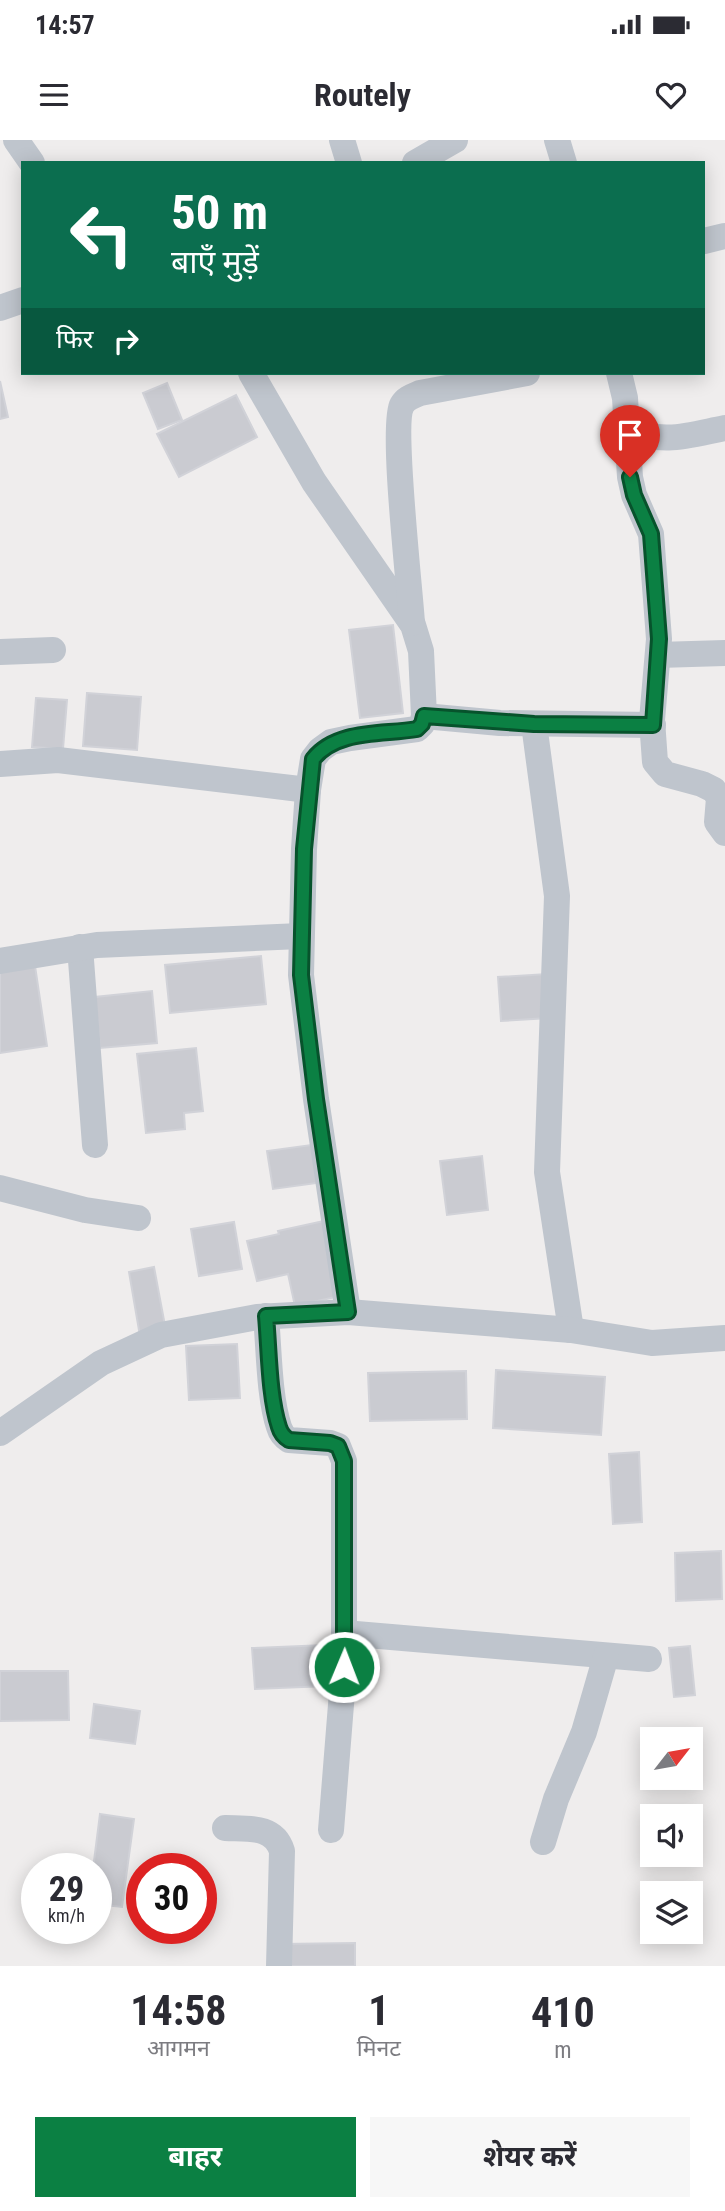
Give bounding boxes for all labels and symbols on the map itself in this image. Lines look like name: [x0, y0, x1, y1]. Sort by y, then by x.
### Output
pin: [600, 405, 660, 477]
position arrow: [307, 1630, 381, 1704]
north arrow: [640, 1727, 704, 1790]
speed limit sign: 30: [126, 1853, 217, 1944]

